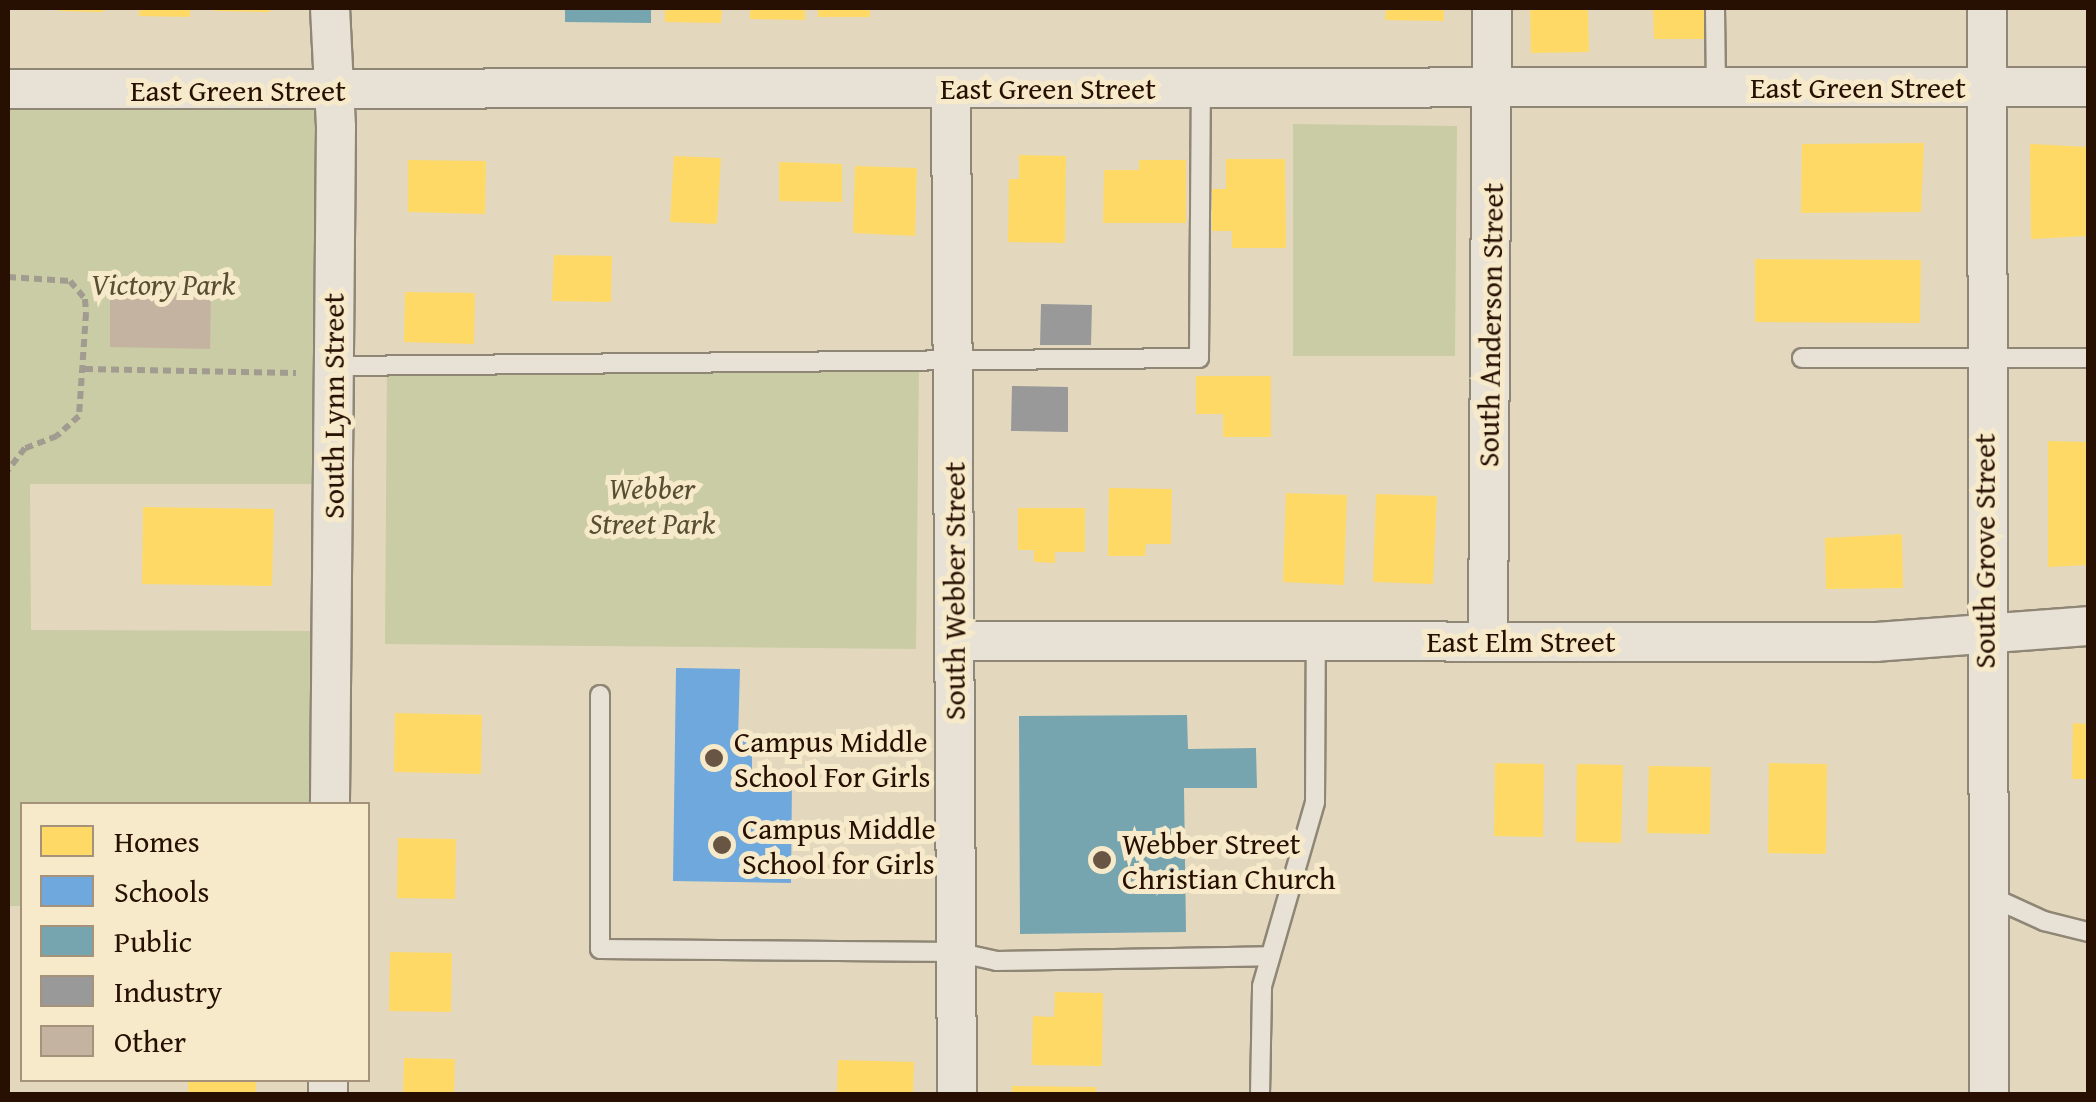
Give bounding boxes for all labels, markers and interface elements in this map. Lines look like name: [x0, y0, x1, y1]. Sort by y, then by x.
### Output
street label: East Green Street: [1750, 69, 1966, 105]
street label: East Green Street: [940, 70, 1156, 106]
street label: East Green Street: [130, 72, 346, 108]
street label: South Anderson Street: [1470, 183, 1510, 467]
park label: Victory Park: [91, 266, 235, 302]
street label: South Lynn Street: [315, 293, 351, 519]
street label: South Grove Street: [1966, 433, 2002, 669]
street label: South Webber Street: [936, 462, 972, 720]
park label: Webber Street Park: [589, 470, 715, 540]
street label: East Elm Street: [1426, 623, 1616, 659]
place label: Campus Middle School For Girls: [734, 723, 931, 794]
marker: Campus Middle School For Girls: [703, 747, 725, 769]
legend: [20, 802, 370, 1082]
place label: Campus Middle School for Girls: [742, 810, 935, 880]
text: Homes: [114, 819, 200, 863]
place label: Webber Street Christian Church: [1122, 825, 1335, 896]
marker: Campus Middle School for Girls: [711, 834, 733, 856]
marker: Webber Street Christian Church: [1091, 849, 1113, 871]
text: Schools: [114, 869, 209, 913]
text: Public: [114, 919, 192, 963]
text: Industry: [114, 969, 222, 1013]
text: Other: [114, 1019, 186, 1063]

